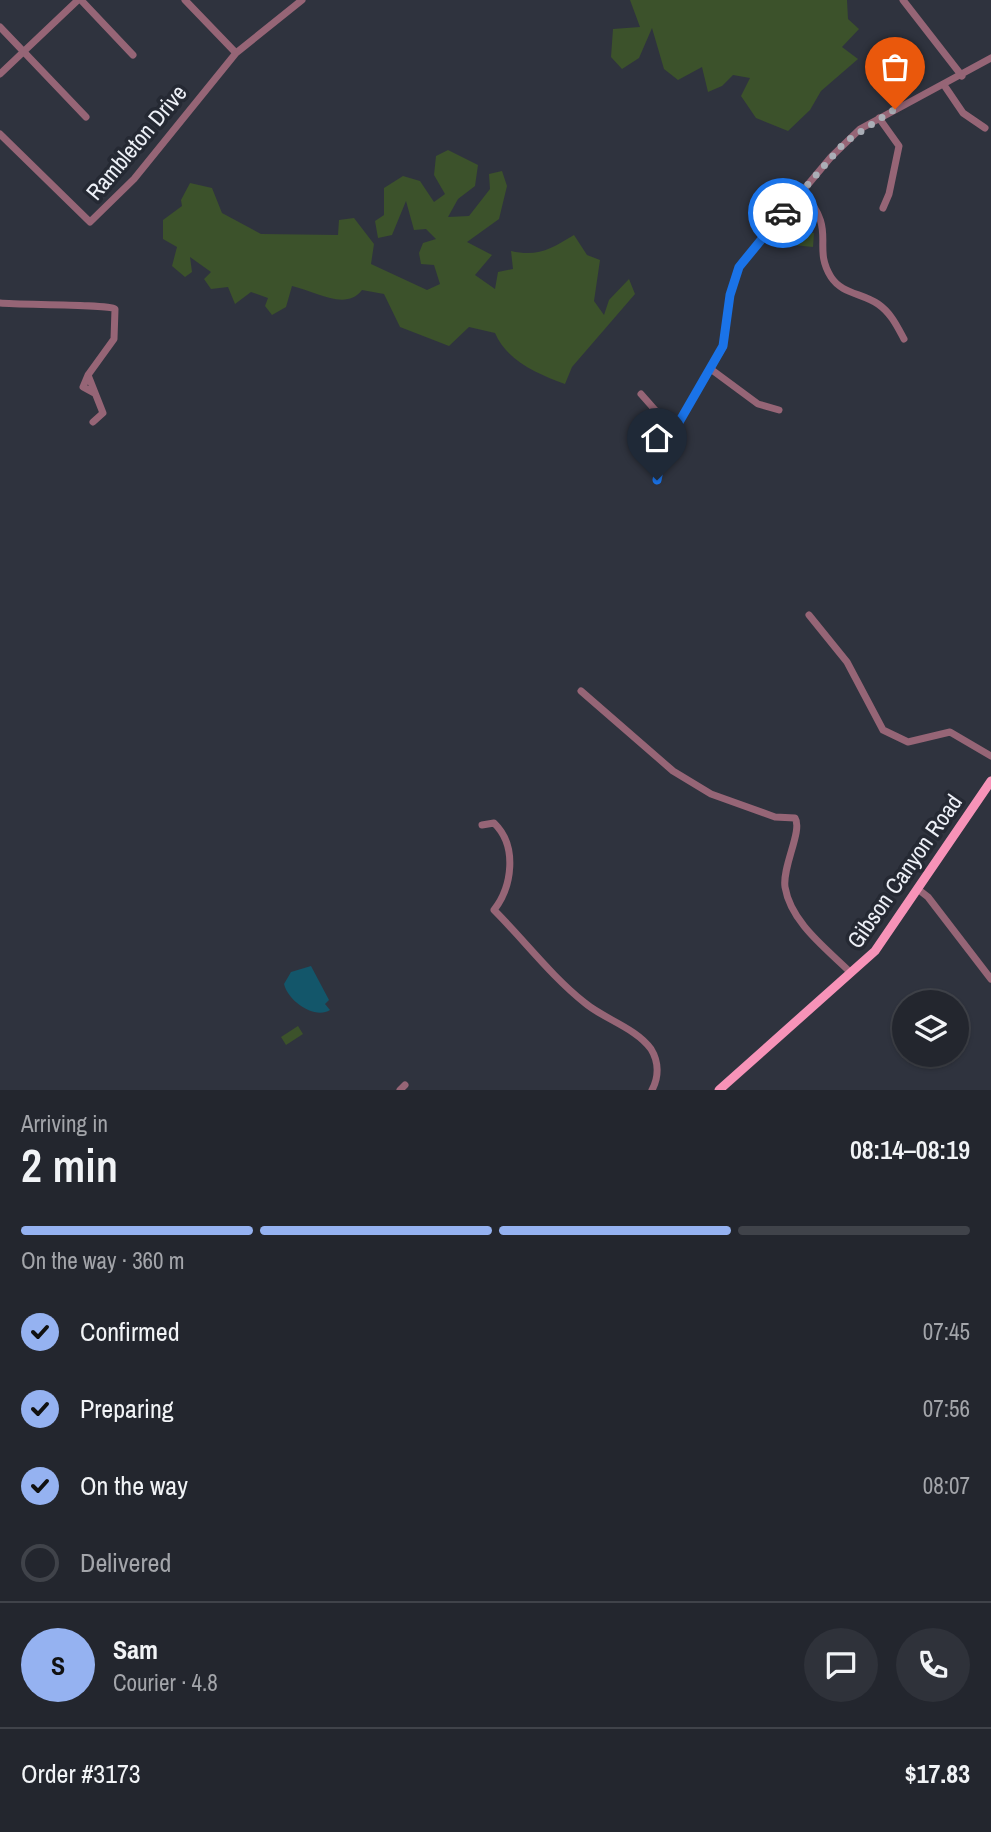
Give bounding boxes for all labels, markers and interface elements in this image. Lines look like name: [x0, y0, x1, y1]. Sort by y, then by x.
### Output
pin: [865, 37, 925, 109]
icon: bag: [876, 48, 914, 86]
street label: Rambleton Drive: [79, 78, 193, 206]
courier: [748, 178, 818, 248]
icon: car: [764, 194, 802, 232]
pin: [627, 408, 687, 480]
icon: home: [638, 419, 676, 457]
street label: Gibson Canyon Road: [839, 788, 969, 954]
map controls: [892, 990, 969, 1067]
button: layers: [892, 990, 969, 1067]
text: Arriving in: [21, 1108, 108, 1139]
text: 08:14–08:19: [850, 1132, 970, 1167]
text: 2 min: [21, 1134, 118, 1196]
text: On the way · 360 m: [21, 1245, 185, 1276]
icon: check: [21, 1313, 59, 1351]
text: Confirmed: [80, 1314, 180, 1349]
text: 07:45: [923, 1316, 970, 1347]
icon: check: [21, 1390, 59, 1428]
text: Preparing: [80, 1391, 174, 1426]
text: 07:56: [923, 1393, 970, 1424]
icon: check: [21, 1467, 59, 1505]
text: On the way: [80, 1468, 188, 1503]
text: 08:07: [923, 1470, 970, 1501]
text: Delivered: [80, 1545, 171, 1580]
button: chat: [804, 1628, 878, 1702]
button: phone: [896, 1628, 970, 1702]
text: Sam: [113, 1632, 158, 1667]
text: S: [51, 1648, 65, 1683]
text: Courier · 4.8: [113, 1667, 218, 1698]
text: Order #3173: [21, 1756, 141, 1791]
text: $17.83: [905, 1756, 970, 1791]

